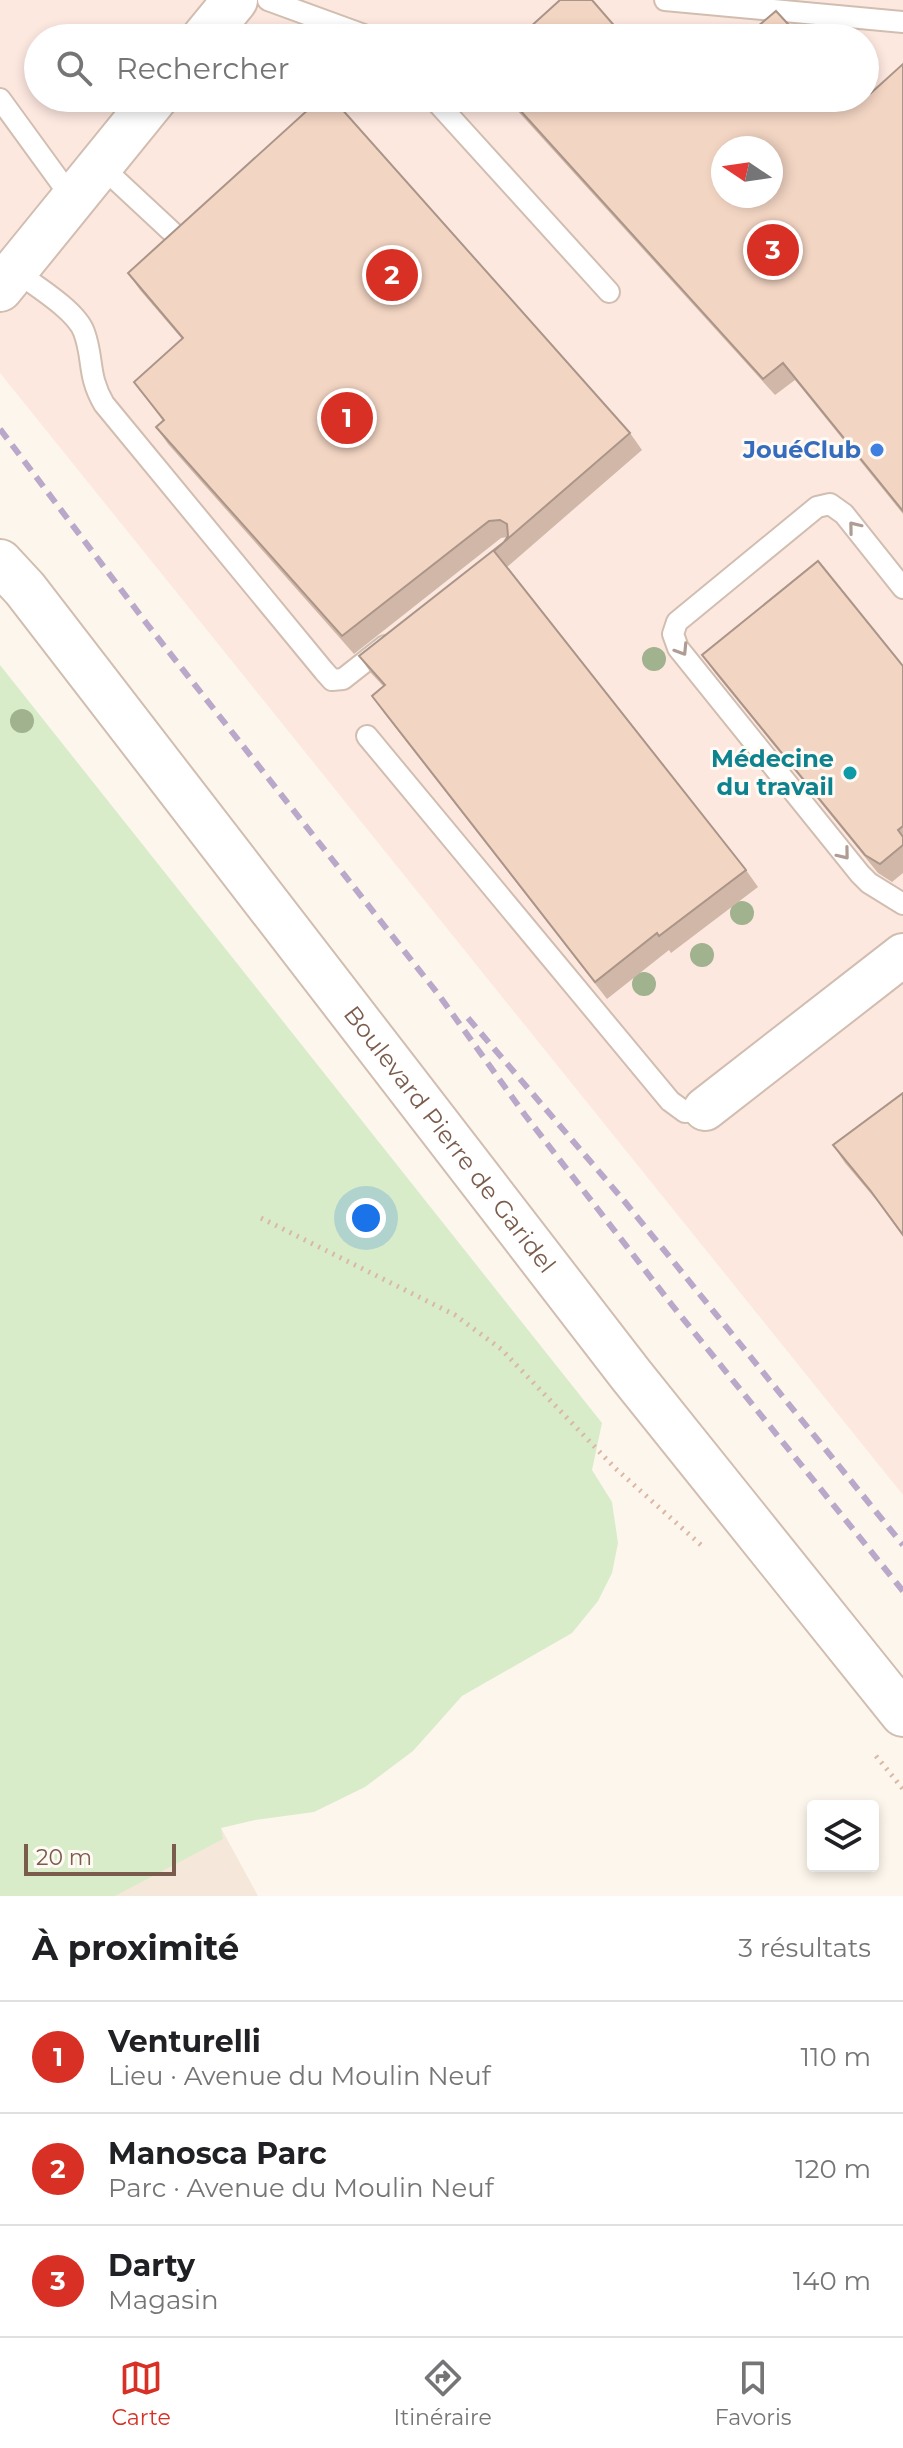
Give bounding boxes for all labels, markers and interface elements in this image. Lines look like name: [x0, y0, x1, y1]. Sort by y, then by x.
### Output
search box: [24, 24, 879, 112]
icon: search: [52, 46, 96, 90]
text: Rechercher: [116, 50, 290, 87]
north arrow: [711, 136, 783, 208]
pin: 3: [747, 220, 799, 280]
pin: 2: [366, 245, 418, 305]
pin: 1: [321, 388, 373, 448]
place label: JouéClub: [742, 435, 861, 464]
marker: JouéClub: [868, 441, 886, 459]
one-way arrow: [849, 522, 864, 536]
one-way arrow: [672, 642, 687, 656]
place label: Médecine du travail: [711, 744, 834, 801]
marker: Médecine du travail: [841, 764, 859, 782]
one-way arrow: [834, 844, 848, 859]
street label: Boulevard Pierre de Garidel: [338, 1000, 562, 1279]
your location: [346, 1198, 386, 1238]
map controls: [807, 1800, 879, 1872]
button: layers: [807, 1800, 879, 1872]
scale bar: [24, 1840, 176, 1876]
text: 20 m: [36, 1844, 92, 1871]
text: À proximité: [32, 1927, 239, 1969]
text: 3 résultats: [738, 1932, 871, 1964]
text: Venturelli: [108, 2023, 261, 2060]
text: 1: [53, 2041, 63, 2073]
text: 110 m: [801, 2041, 871, 2073]
text: Lieu · Avenue du Moulin Neuf: [108, 2060, 491, 2092]
text: Manosca Parc: [108, 2135, 327, 2172]
text: 2: [50, 2153, 66, 2185]
text: 120 m: [795, 2153, 871, 2185]
text: Parc · Avenue du Moulin Neuf: [108, 2172, 493, 2204]
text: Darty: [108, 2247, 195, 2284]
text: 3: [50, 2265, 66, 2297]
text: 140 m: [793, 2265, 871, 2297]
text: Magasin: [108, 2284, 219, 2316]
tab: Carte: [111, 2356, 171, 2431]
tab: Itinéraire: [394, 2356, 492, 2431]
tab: Favoris: [715, 2356, 792, 2431]

